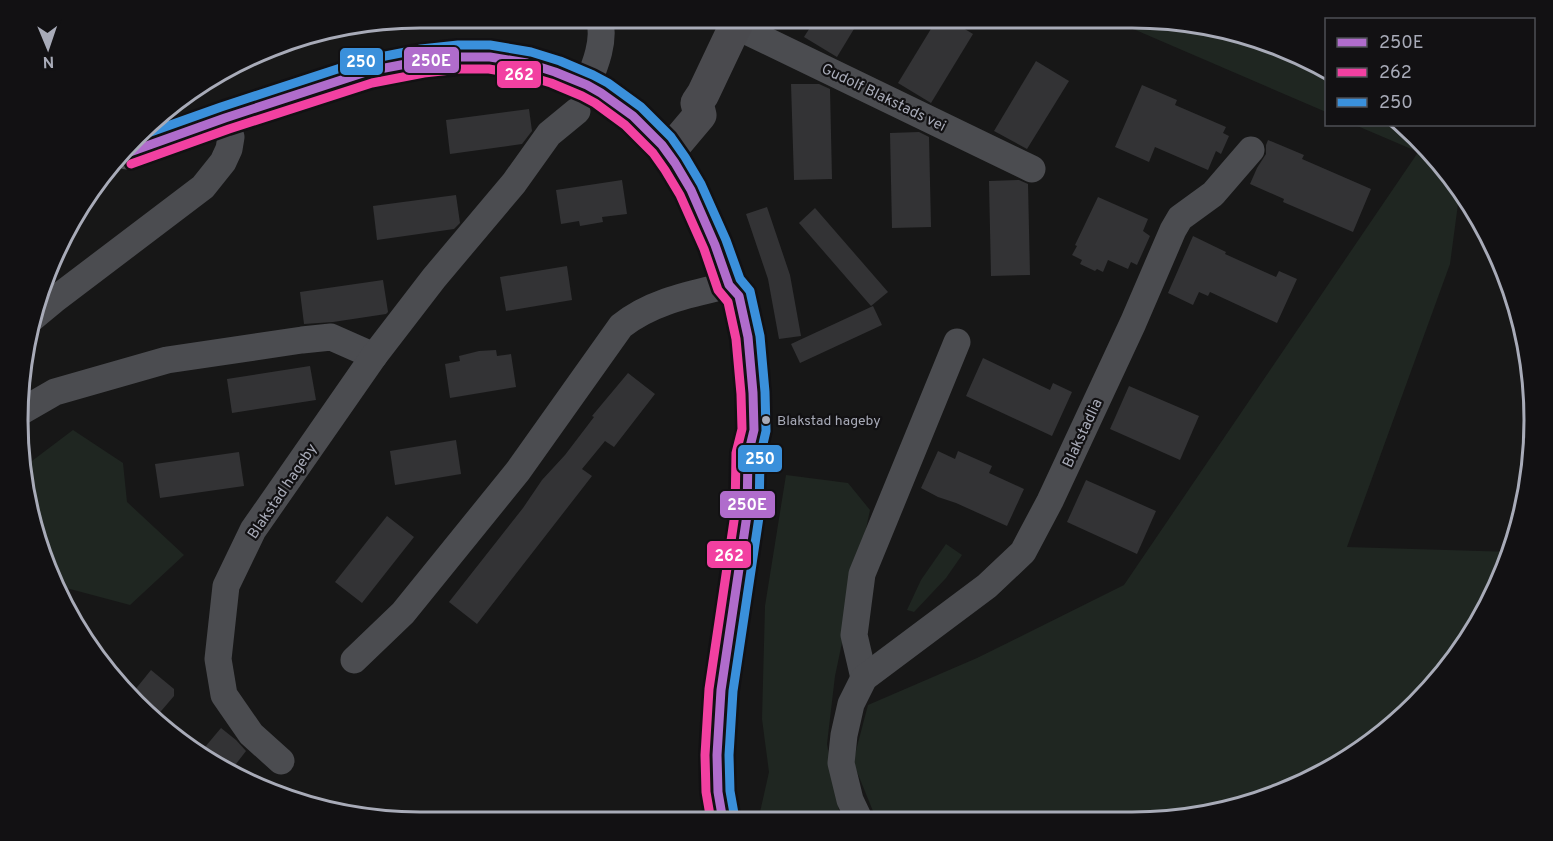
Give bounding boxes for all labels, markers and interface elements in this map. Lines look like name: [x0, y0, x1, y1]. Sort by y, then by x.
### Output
north arrow: [18, 18, 78, 78]
legend: [1325, 18, 1535, 126]
text: 250E: [1379, 32, 1424, 55]
line badge: 250E: [403, 46, 460, 74]
line badge: 250: [339, 47, 384, 76]
text: N: [42, 51, 55, 71]
text: 250E: [411, 52, 451, 72]
text: 250: [346, 53, 376, 73]
line badge: 262: [496, 60, 542, 89]
street label: Gudolf Blakstads vei: [818, 60, 949, 137]
text: 262: [1379, 62, 1412, 85]
text: 262: [504, 66, 534, 86]
text: 250: [1379, 92, 1413, 115]
street label: Blakstadlia: [1059, 396, 1108, 471]
place label: Blakstad hageby: [777, 413, 881, 430]
marker: Blakstad hageby: [760, 414, 772, 426]
street label: Blakstad hageby: [244, 440, 322, 543]
line badge: 250: [737, 444, 783, 473]
text: 250: [745, 450, 775, 470]
line badge: 250E: [719, 490, 776, 519]
text: 250E: [727, 496, 767, 516]
line badge: 262: [706, 540, 752, 569]
text: 262: [714, 547, 744, 567]

